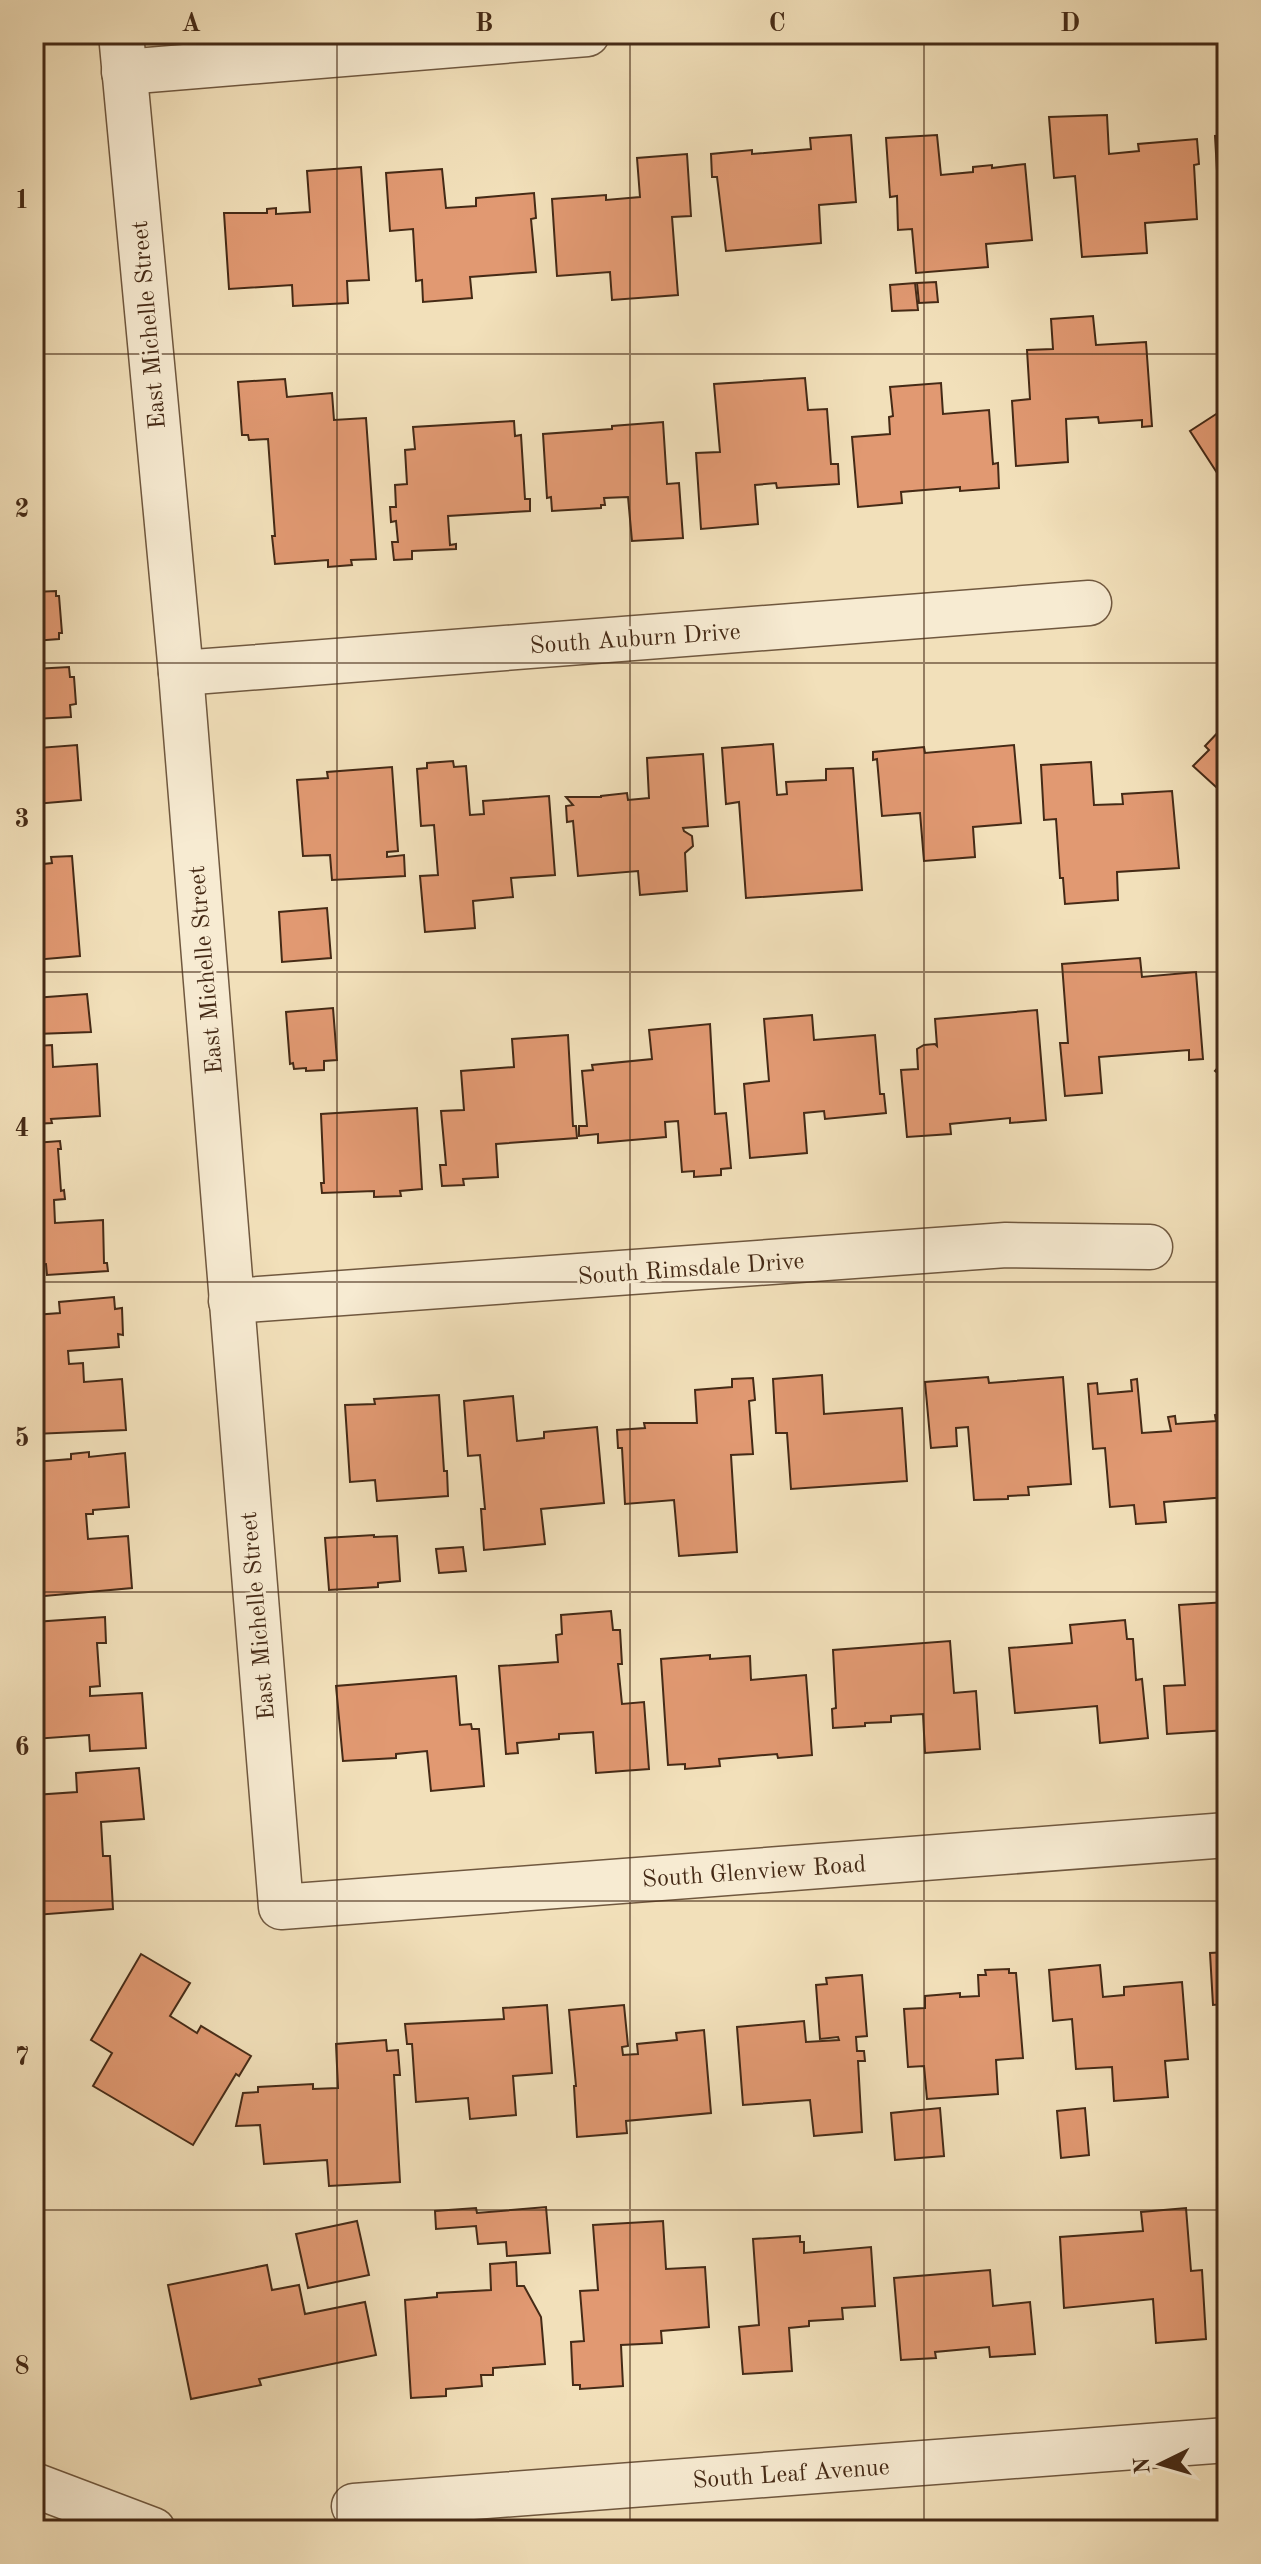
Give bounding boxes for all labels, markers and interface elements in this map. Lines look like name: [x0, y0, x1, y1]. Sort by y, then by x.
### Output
text: A: [181, 11, 201, 37]
text: B: [475, 11, 493, 37]
text: C: [768, 11, 786, 37]
text: D: [1060, 11, 1080, 37]
text: 1: [14, 188, 30, 214]
street label: East Michelle Street: [129, 219, 171, 430]
text: 2: [14, 497, 30, 523]
street label: South Auburn Drive: [529, 621, 741, 659]
text: 3: [14, 807, 30, 833]
street label: East Michelle Street: [186, 864, 228, 1075]
text: 4: [14, 1116, 30, 1142]
street label: South Rimsdale Drive: [577, 1250, 805, 1290]
text: 5: [14, 1426, 30, 1452]
street label: East Michelle Street: [238, 1510, 280, 1721]
text: 6: [14, 1735, 30, 1761]
street label: South Glenview Road: [641, 1853, 867, 1893]
text: 7: [14, 2045, 30, 2071]
text: 8: [14, 2354, 30, 2380]
north arrow: [1121, 2424, 1201, 2504]
street label: South Leaf Avenue: [692, 2456, 891, 2494]
text: N: [1131, 2456, 1155, 2475]

